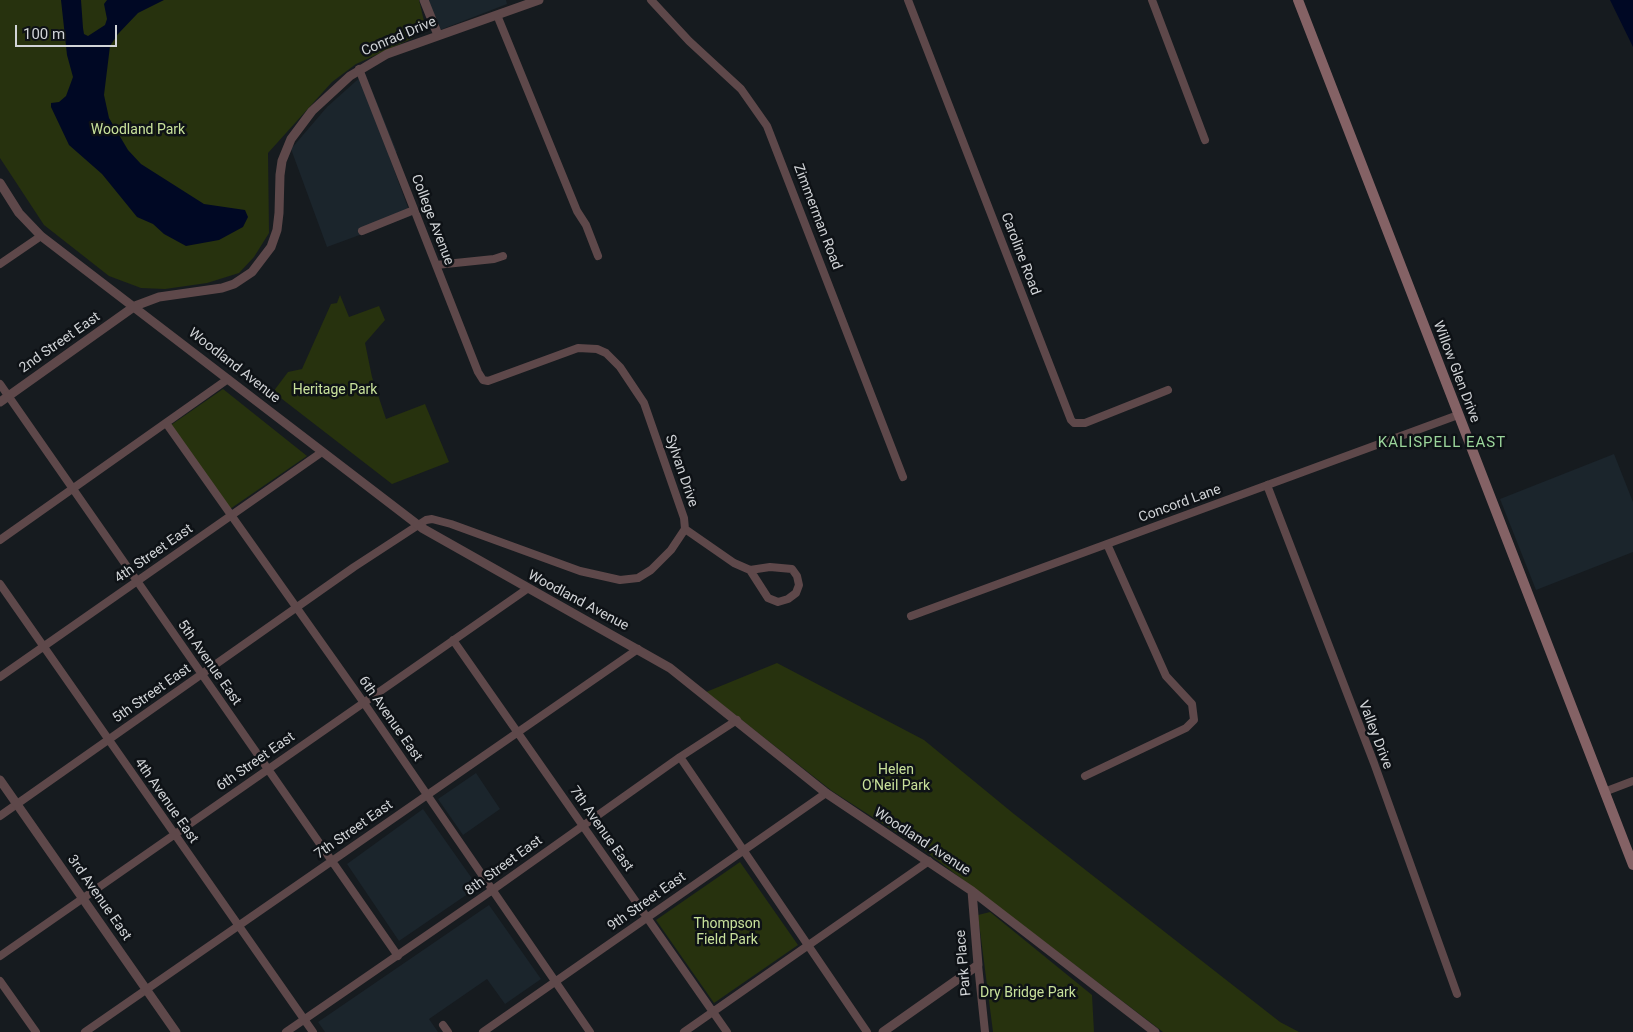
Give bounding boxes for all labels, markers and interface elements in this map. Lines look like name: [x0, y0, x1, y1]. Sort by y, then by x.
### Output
street label: Conrad Drive: [359, 14, 439, 60]
scale bar: [18, 15, 120, 47]
text: 100 m: [23, 25, 65, 43]
park label: Woodland Park: [91, 122, 185, 138]
street label: Zimmerman Road: [789, 162, 845, 272]
street label: College Avenue: [407, 172, 457, 268]
street label: Caroline Road: [997, 210, 1043, 298]
street label: 2nd Street East: [16, 309, 104, 377]
street label: Willow Glen Drive: [1429, 319, 1483, 425]
street label: Woodland Avenue: [185, 325, 283, 407]
park label: Heritage Park: [293, 382, 377, 398]
street label: Sylvan Drive: [661, 433, 701, 509]
district label: KALISPELL EAST: [1376, 434, 1508, 452]
street label: Concord Lane: [1137, 481, 1223, 527]
street label: 4th Street East: [112, 521, 196, 587]
street label: Woodland Avenue: [525, 567, 631, 635]
street label: 5th Avenue East: [173, 617, 245, 709]
street label: 5th Street East: [110, 661, 194, 727]
street label: 6th Avenue East: [354, 673, 426, 765]
street label: Valley Drive: [1354, 698, 1396, 772]
street label: 6th Street East: [214, 729, 298, 795]
street label: 4th Avenue East: [130, 755, 202, 847]
park label: Helen O'Neil Park: [862, 762, 930, 794]
street label: 7th Avenue East: [565, 783, 637, 875]
street label: 7th Street East: [312, 797, 396, 863]
street label: Woodland Avenue: [870, 804, 974, 880]
street label: 8th Street East: [462, 832, 546, 900]
street label: 3rd Avenue East: [63, 852, 135, 944]
street label: 9th Street East: [605, 869, 689, 935]
park label: Thompson Field Park: [693, 916, 761, 949]
street label: Park Place: [953, 929, 975, 997]
park label: Dry Bridge Park: [980, 985, 1076, 1001]

